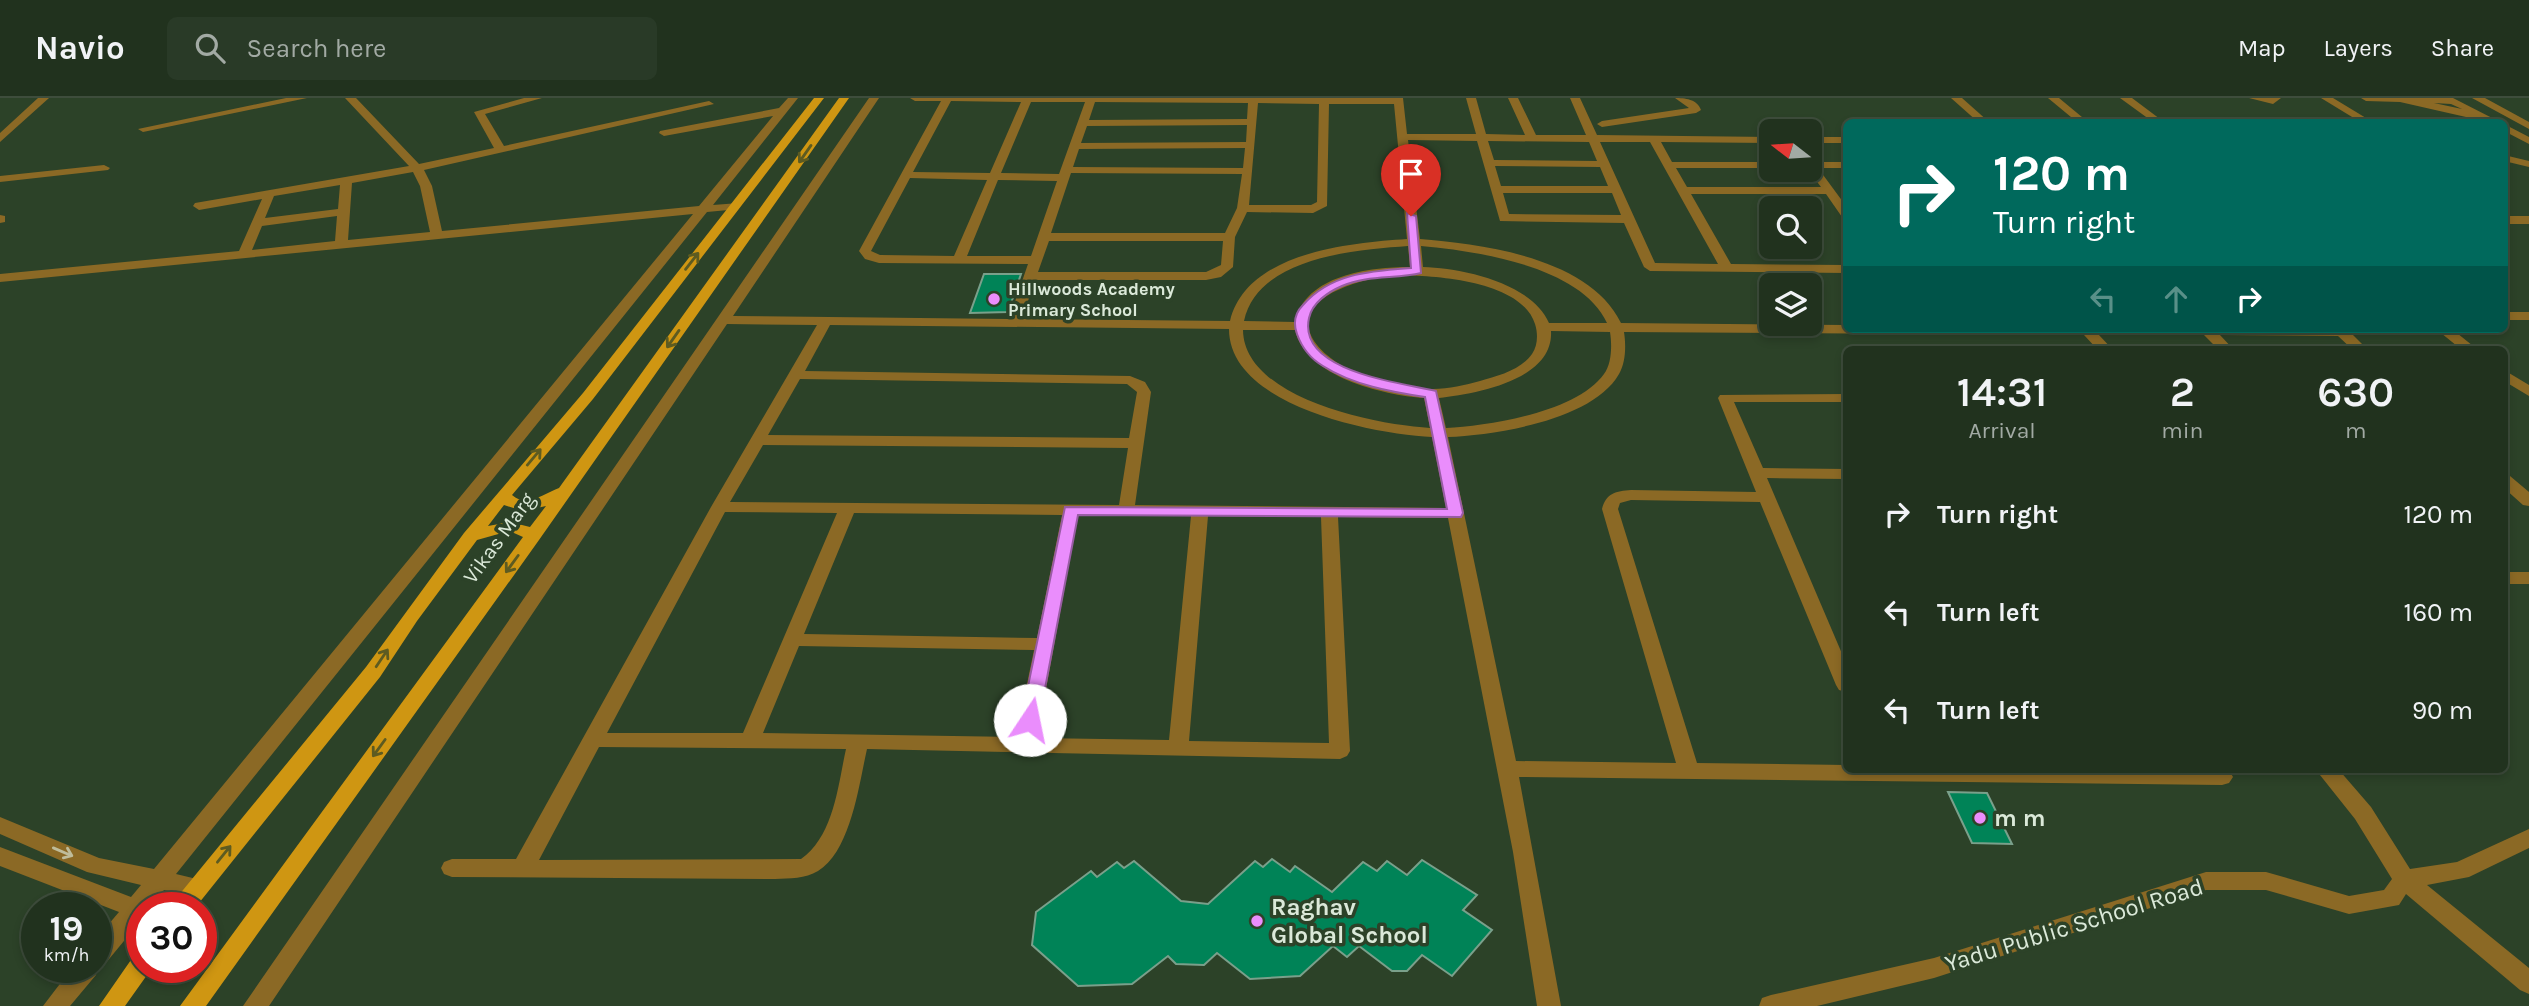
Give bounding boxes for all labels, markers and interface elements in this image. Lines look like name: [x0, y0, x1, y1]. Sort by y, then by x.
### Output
search box: [167, 17, 657, 80]
text: Navio: [35, 29, 125, 67]
icon: search: [191, 29, 229, 67]
text: Search here: [247, 33, 386, 64]
text: Map: [2238, 34, 2286, 62]
text: Layers: [2324, 34, 2393, 62]
text: Share: [2431, 34, 2494, 62]
north arrow: [1759, 119, 1822, 182]
map controls: [1759, 119, 1822, 336]
one-way arrow: [798, 144, 812, 163]
pin: [1381, 144, 1441, 216]
text: 120 m: [1993, 145, 2130, 202]
icon: right: [1878, 147, 1969, 238]
icon: arrive: [1392, 155, 1430, 193]
button: search: [1759, 196, 1822, 259]
text: Turn right: [1993, 204, 2135, 241]
one-way arrow: [685, 252, 700, 271]
button: layers: [1759, 273, 1822, 336]
place label: Hillwoods Academy Primary School: [1008, 278, 1175, 321]
icon: left: [2084, 280, 2122, 318]
icon: ahead: [2157, 280, 2195, 318]
icon: right: [2230, 280, 2268, 318]
marker: Hillwoods Academy Primary School: [986, 291, 1002, 307]
one-way arrow: [666, 329, 680, 348]
text: 14:31: [1957, 367, 2047, 417]
text: 2: [2170, 367, 2195, 417]
text: 630: [2317, 367, 2394, 417]
text: Arrival: [1968, 417, 2036, 444]
text: min: [2161, 417, 2203, 444]
text: m: [2345, 417, 2366, 444]
one-way arrow: [526, 449, 542, 467]
street label: Vikas Marg: [458, 488, 540, 588]
icon: right: [1878, 495, 1916, 533]
text: Turn right: [1937, 499, 2058, 530]
text: 120 m: [2403, 499, 2473, 530]
one-way arrow: [505, 554, 520, 573]
icon: left: [1878, 593, 1916, 631]
text: Turn left: [1937, 597, 2039, 628]
text: 160 m: [2404, 597, 2473, 628]
one-way arrow: [375, 649, 389, 668]
position arrow: [993, 683, 1067, 757]
icon: left: [1878, 691, 1916, 729]
text: Turn left: [1937, 695, 2039, 726]
text: 90 m: [2412, 695, 2473, 726]
one-way arrow: [372, 738, 386, 757]
place label: m m: [1994, 804, 2046, 832]
marker: m m: [1972, 810, 1988, 826]
one-way arrow: [52, 846, 73, 859]
one-way arrow: [217, 846, 232, 864]
street label: Yadu Public School Road: [1941, 872, 2207, 978]
speed limit sign: 30: [126, 892, 217, 983]
place label: Raghav Global School: [1271, 893, 1428, 949]
text: 19: [50, 908, 83, 949]
marker: Raghav Global School: [1249, 913, 1265, 929]
text: km/h: [44, 944, 89, 966]

